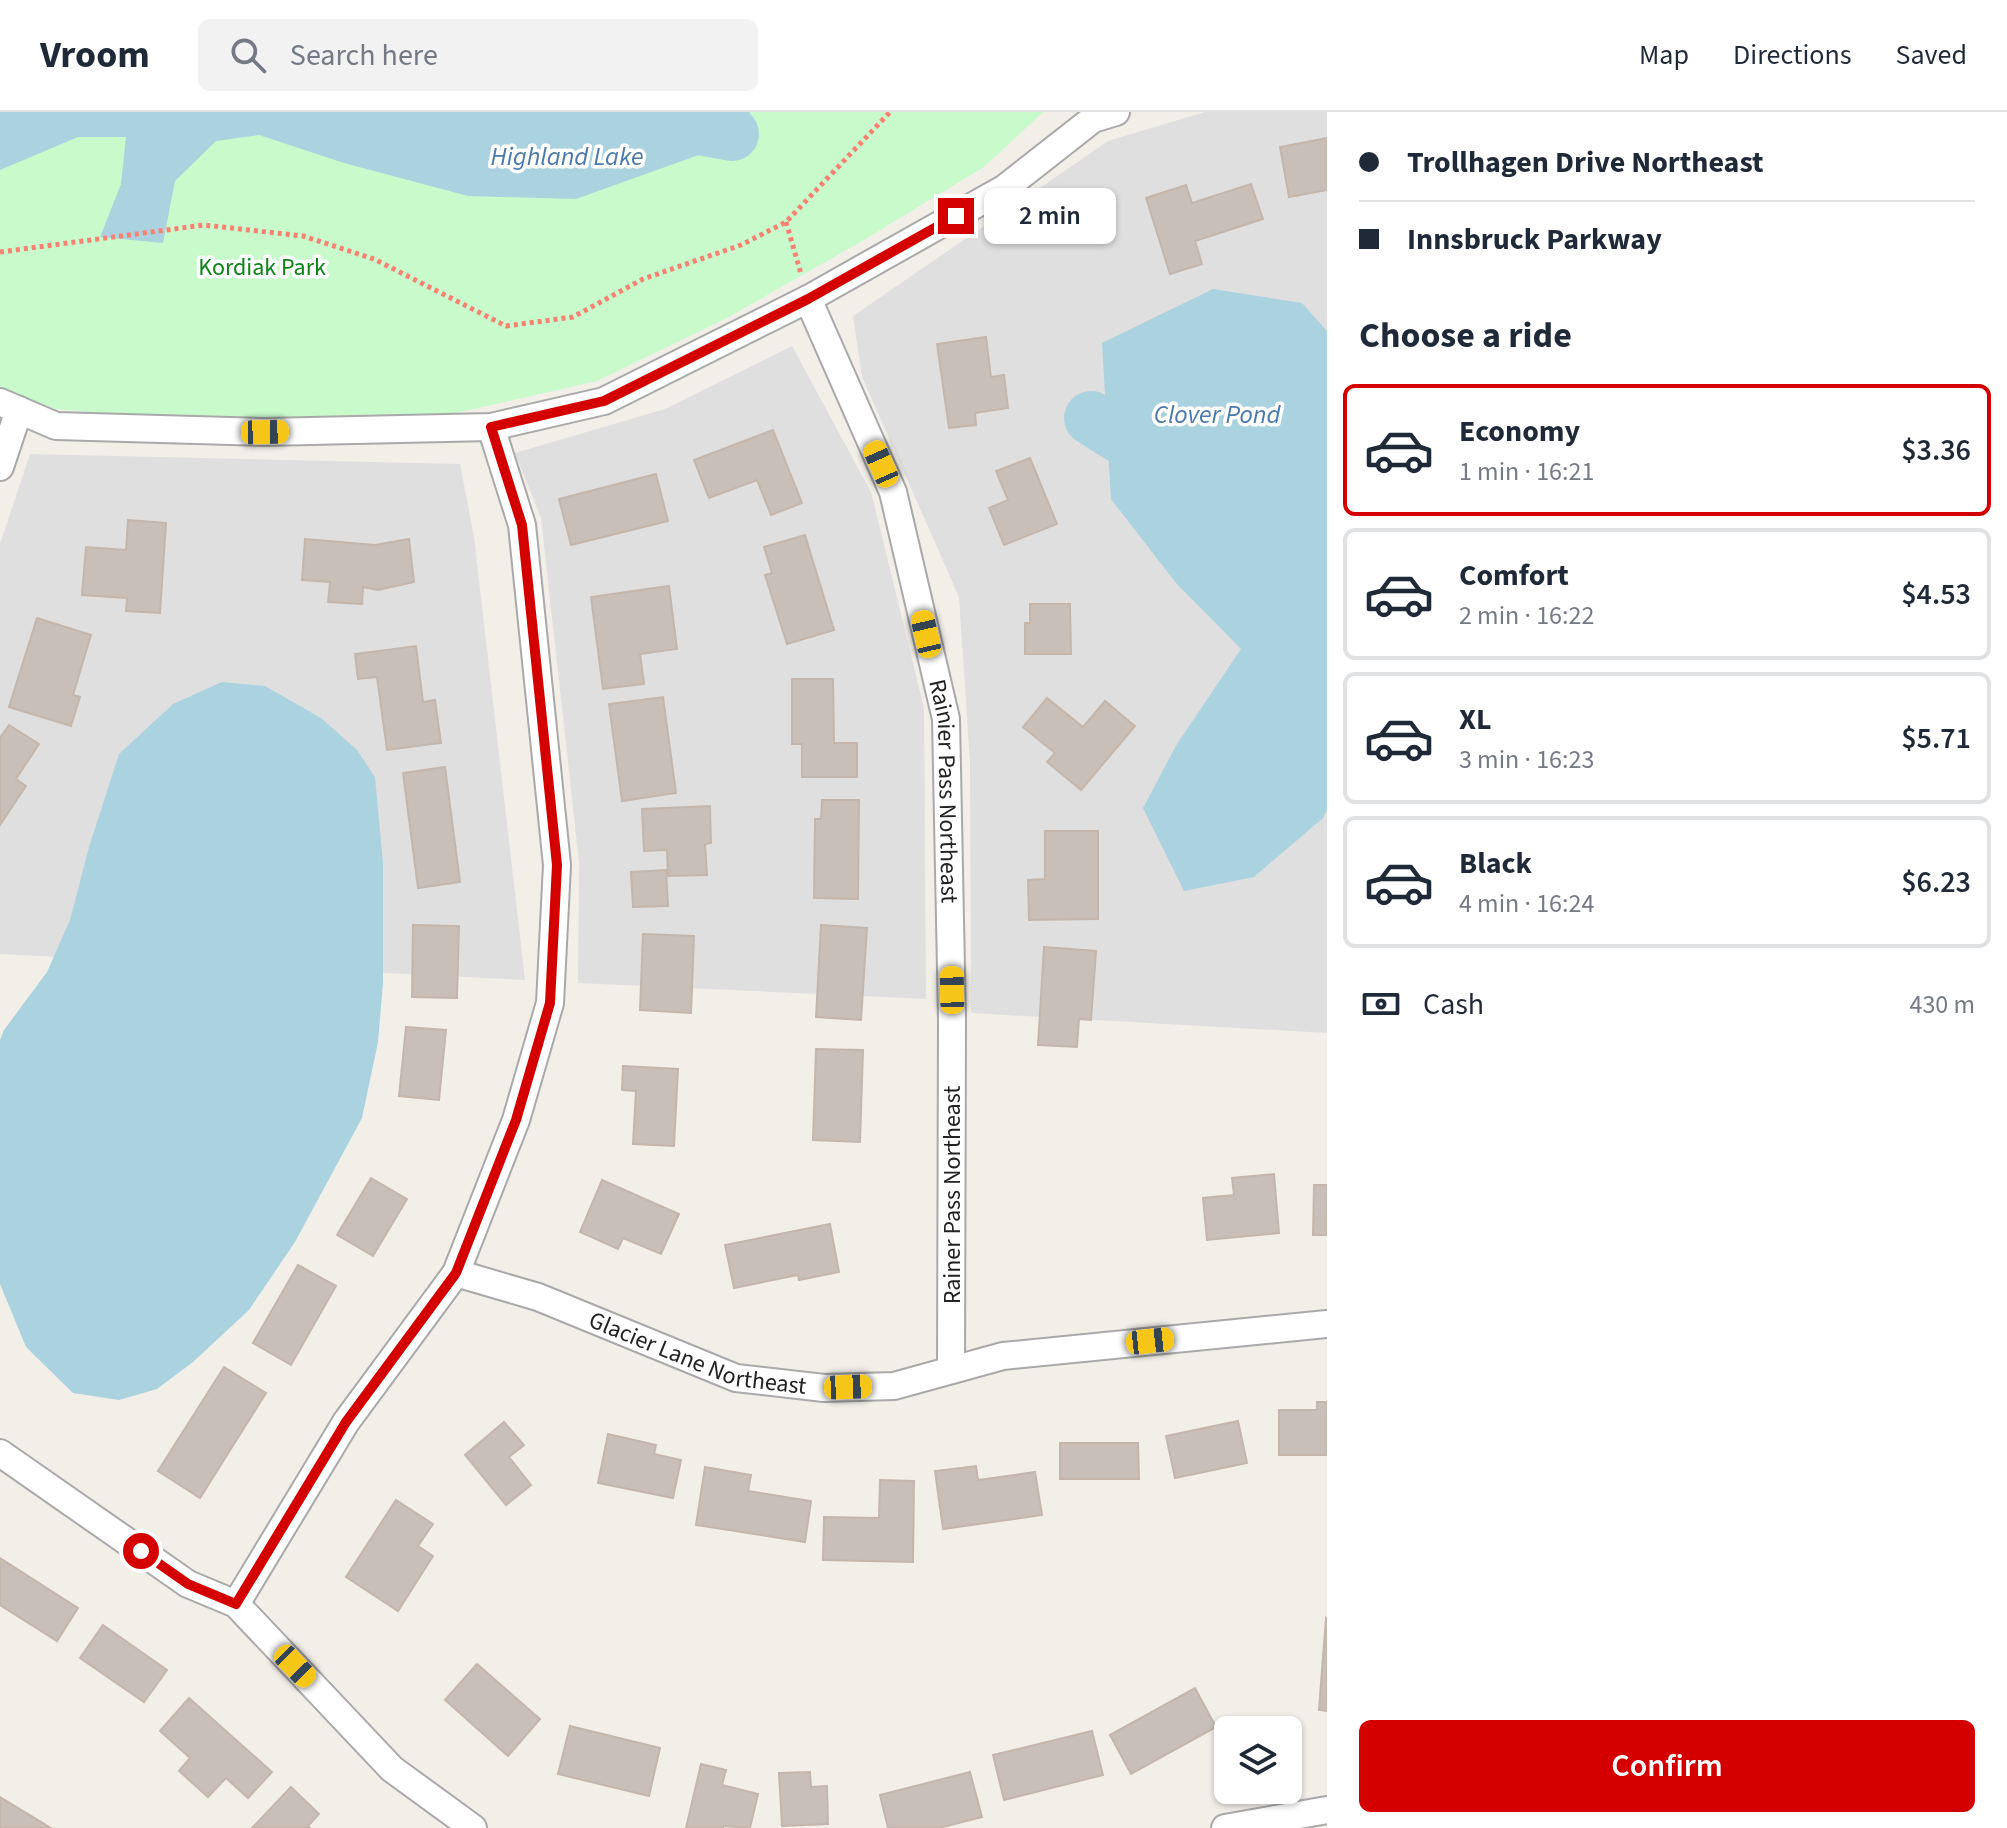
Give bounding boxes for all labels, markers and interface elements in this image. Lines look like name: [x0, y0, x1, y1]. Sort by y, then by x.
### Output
search box: [198, 19, 758, 91]
text: Vroom: [40, 28, 150, 82]
icon: search: [226, 33, 270, 77]
text: Search here: [290, 34, 438, 77]
text: Map: [1639, 35, 1689, 75]
text: Directions: [1733, 35, 1852, 75]
text: Saved: [1896, 35, 1967, 75]
water label: Highland Lake: [491, 138, 643, 175]
text: Trollhagen Drive Northeast: [1407, 141, 1764, 184]
callout: 2 min: [984, 188, 1116, 244]
text: 2 min: [1019, 197, 1081, 234]
route end: [938, 198, 974, 234]
text: Innsbruck Parkway: [1407, 218, 1662, 261]
park label: Kordiak Park: [198, 250, 326, 285]
text: Choose a ride: [1359, 310, 1572, 361]
water label: Clover Pond: [1154, 396, 1281, 433]
text: Economy: [1459, 410, 1580, 453]
icon: car: [1363, 414, 1435, 486]
car: [241, 420, 289, 444]
text: $3.36: [1901, 429, 1971, 472]
car: [860, 437, 902, 491]
text: 1 min · 16:21: [1459, 453, 1594, 490]
text: Comfort: [1459, 554, 1569, 597]
icon: car: [1363, 558, 1435, 630]
text: $4.53: [1901, 573, 1971, 616]
text: 2 min · 16:22: [1459, 597, 1594, 634]
car: [909, 608, 943, 660]
street label: Rainier Pass Northeast: [920, 676, 967, 904]
text: XL: [1459, 698, 1492, 741]
icon: car: [1363, 702, 1435, 774]
text: $5.71: [1901, 717, 1971, 760]
text: 3 min · 16:23: [1459, 741, 1594, 778]
text: Black: [1459, 842, 1532, 885]
icon: car: [1363, 846, 1435, 918]
text: $6.23: [1901, 861, 1971, 904]
text: 4 min · 16:24: [1459, 885, 1594, 922]
car: [940, 966, 964, 1014]
icon: cash: [1359, 982, 1403, 1026]
text: Cash: [1423, 983, 1484, 1026]
text: 430 m: [1909, 986, 1975, 1023]
street label: Rainer Pass Northeast: [935, 1086, 970, 1304]
street label: Glacier Lane Northeast: [584, 1302, 808, 1403]
car: [1125, 1327, 1175, 1355]
car: [824, 1374, 872, 1400]
route start: [123, 1533, 159, 1569]
car: [270, 1640, 320, 1692]
map controls: [1214, 1716, 1302, 1804]
button: layers: [1214, 1716, 1302, 1804]
button: Confirm: [1359, 1720, 1975, 1812]

